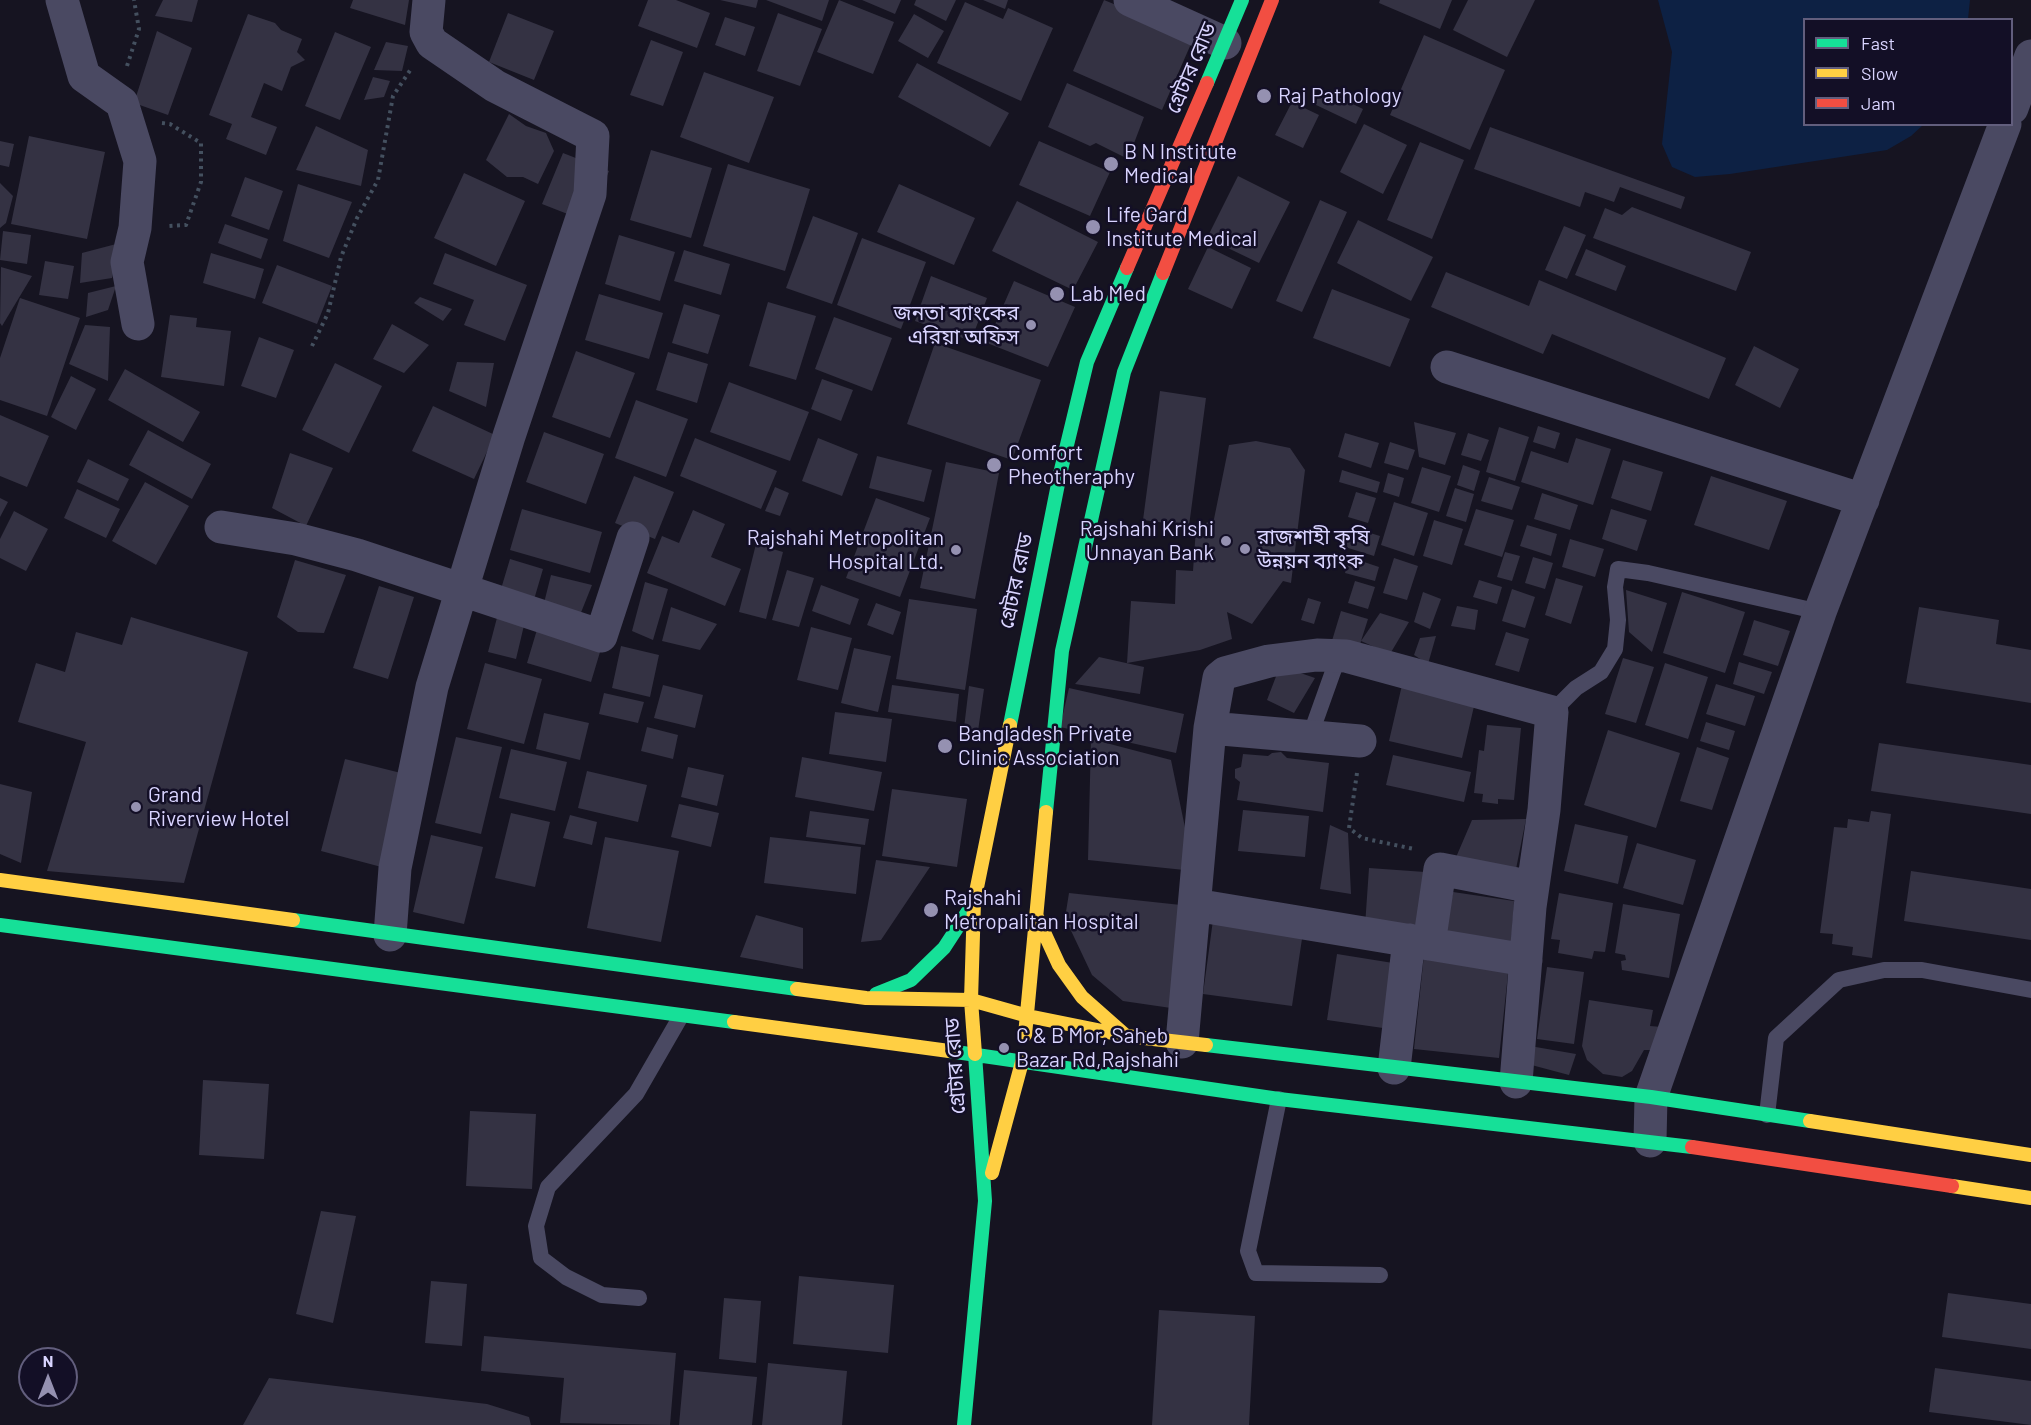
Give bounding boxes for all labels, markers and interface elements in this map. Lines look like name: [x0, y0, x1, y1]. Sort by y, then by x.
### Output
legend: [1803, 18, 2013, 126]
street label: গ্রেটার রোড: [1161, 19, 1221, 117]
text: Fast: [1861, 32, 1895, 54]
text: Slow: [1861, 62, 1898, 84]
place label: Raj Pathology: [1278, 83, 1401, 109]
marker: Raj Pathology: [1255, 87, 1273, 105]
text: Jam: [1861, 92, 1895, 114]
place label: B N Institute Medical: [1124, 139, 1237, 189]
marker: B N Institute Medical: [1102, 155, 1120, 173]
place label: Life Gard Institute Medical: [1106, 202, 1257, 252]
marker: Life Gard Institute Medical: [1084, 218, 1102, 236]
place label: Lab Med: [1070, 281, 1146, 307]
marker: Lab Med: [1048, 285, 1066, 303]
place label: জনতা ব্যাংকের এরিয়া অফিস: [894, 300, 1019, 350]
marker: জনতা ব্যাংকের এরিয়া অফিস: [1024, 318, 1038, 332]
place label: Comfort Pheotheraphy: [1008, 440, 1135, 490]
marker: Comfort Pheotheraphy: [985, 456, 1003, 474]
place label: Rajshahi Krishi Unnayan Bank: [1080, 516, 1214, 566]
place label: রাজশাহী কৃষি উন্নয়ন ব্যাংক: [1257, 524, 1370, 574]
place label: Rajshahi Metropolitan Hospital Ltd.: [747, 525, 944, 575]
street label: গ্রেটার রোড: [994, 531, 1038, 631]
marker: Rajshahi Krishi Unnayan Bank: [1219, 534, 1233, 548]
marker: রাজশাহী কৃষি উন্নয়ন ব্যাংক: [1238, 542, 1252, 556]
marker: Rajshahi Metropolitan Hospital Ltd.: [949, 543, 963, 557]
place label: Bangladesh Private Clinic Association: [958, 721, 1132, 771]
marker: Bangladesh Private Clinic Association: [936, 737, 954, 755]
place label: Grand Riverview Hotel: [148, 782, 289, 832]
marker: Grand Riverview Hotel: [129, 800, 143, 814]
place label: Rajshahi Metropalitan Hospital: [944, 885, 1139, 935]
marker: Rajshahi Metropalitan Hospital: [922, 901, 940, 919]
street label: গ্রেটার রোড: [939, 1017, 971, 1115]
place label: C & B Mor, Saheb Bazar Rd,Rajshahi: [1016, 1023, 1179, 1073]
marker: C & B Mor, Saheb Bazar Rd,Rajshahi: [997, 1041, 1011, 1055]
north arrow: [18, 1347, 78, 1407]
text: N: [43, 1351, 53, 1370]

